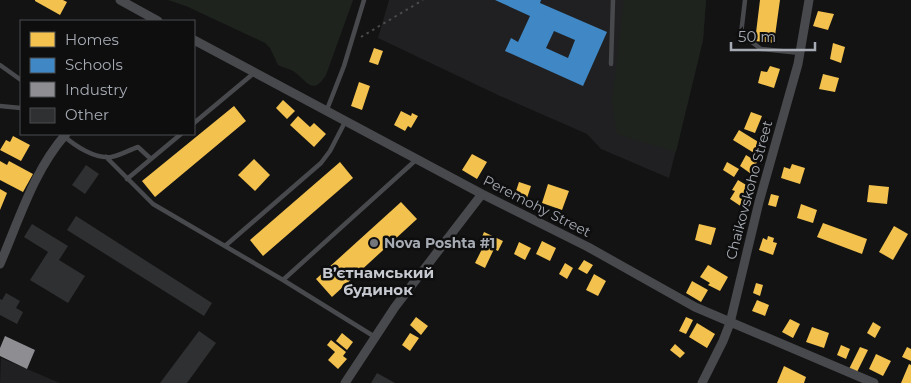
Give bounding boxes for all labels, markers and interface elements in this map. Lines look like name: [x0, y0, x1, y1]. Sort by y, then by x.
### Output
legend: [20, 20, 195, 135]
scale bar: [731, 20, 815, 52]
text: 50 m: [738, 27, 776, 46]
text: Homes: [65, 30, 119, 49]
text: Schools: [65, 55, 123, 74]
text: Industry: [65, 80, 128, 99]
text: Other: [65, 105, 109, 124]
street label: Chaikovskoho Street: [722, 118, 776, 262]
street label: Peremohy Street: [480, 171, 594, 241]
place label: Nova Poshta #1: [384, 234, 495, 252]
marker: Nova Poshta #1: [368, 237, 380, 249]
district label: В’єтнамський будинок: [322, 263, 434, 299]

